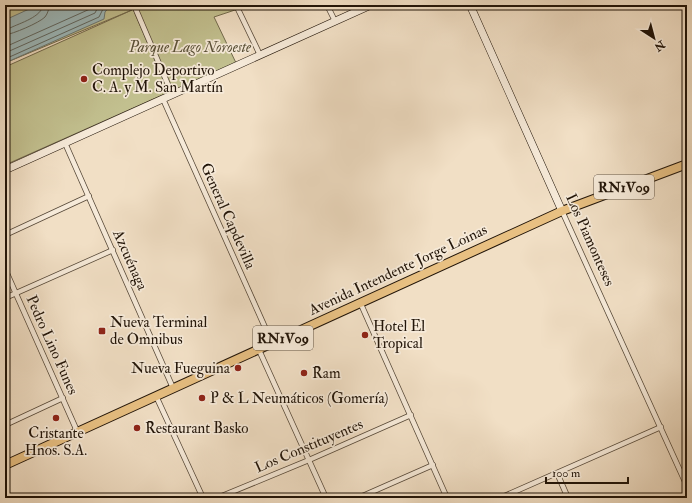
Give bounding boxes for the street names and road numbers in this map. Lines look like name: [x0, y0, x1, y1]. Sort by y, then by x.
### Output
street label: General Capdevilla: [195, 160, 260, 273]
road number: RN1V09: [594, 175, 654, 199]
street label: Los Piamonteses: [561, 191, 619, 289]
street label: Avenida Intendente Jorge Loinas: [305, 220, 491, 321]
street label: Azcuénaga: [108, 226, 152, 294]
street label: Pedro Lino Funes: [22, 292, 82, 398]
road number: RN1V09: [253, 326, 313, 350]
street label: Los Constituyentes: [252, 415, 366, 477]

